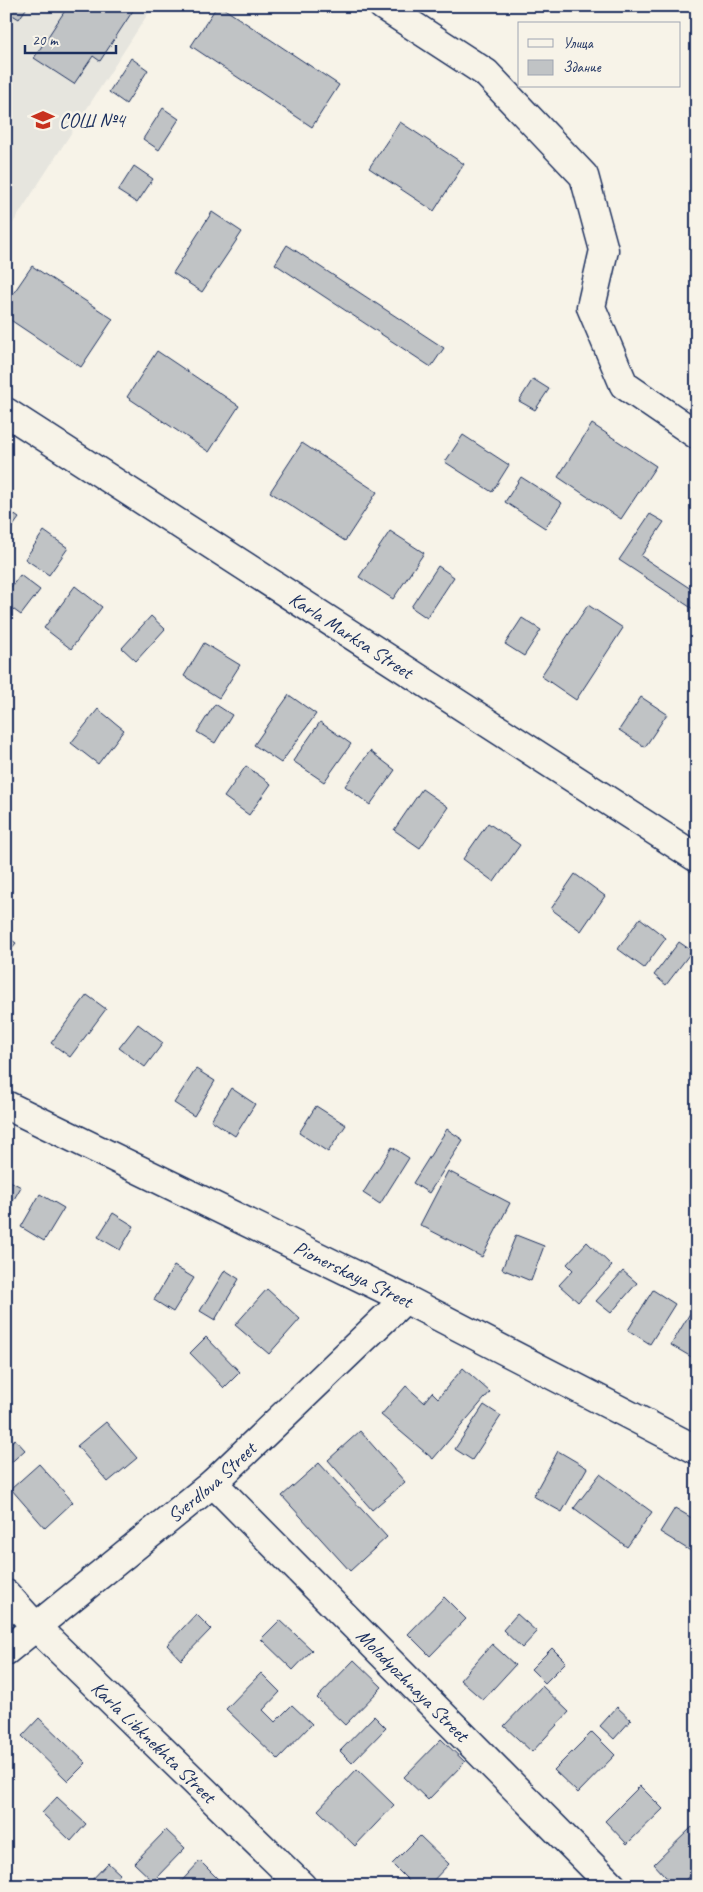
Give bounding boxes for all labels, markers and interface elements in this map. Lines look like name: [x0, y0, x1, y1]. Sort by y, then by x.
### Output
scale bar: [25, 22, 116, 54]
legend: [518, 22, 680, 88]
text: 20 m: [32, 31, 59, 50]
text: Улица: [563, 34, 594, 53]
text: Здание: [563, 58, 602, 77]
school or university icon: СОШ №4: [30, 107, 56, 133]
place label: СОШ №4: [59, 108, 127, 133]
street label: Karla Marksa Street: [285, 586, 420, 686]
street label: Pionerskaya Street: [290, 1235, 419, 1315]
street label: Sverdlova Street: [162, 1435, 263, 1528]
street label: Molodyozhnaya Street: [351, 1623, 476, 1749]
street label: Karla Libknekhta Street: [86, 1676, 223, 1810]

